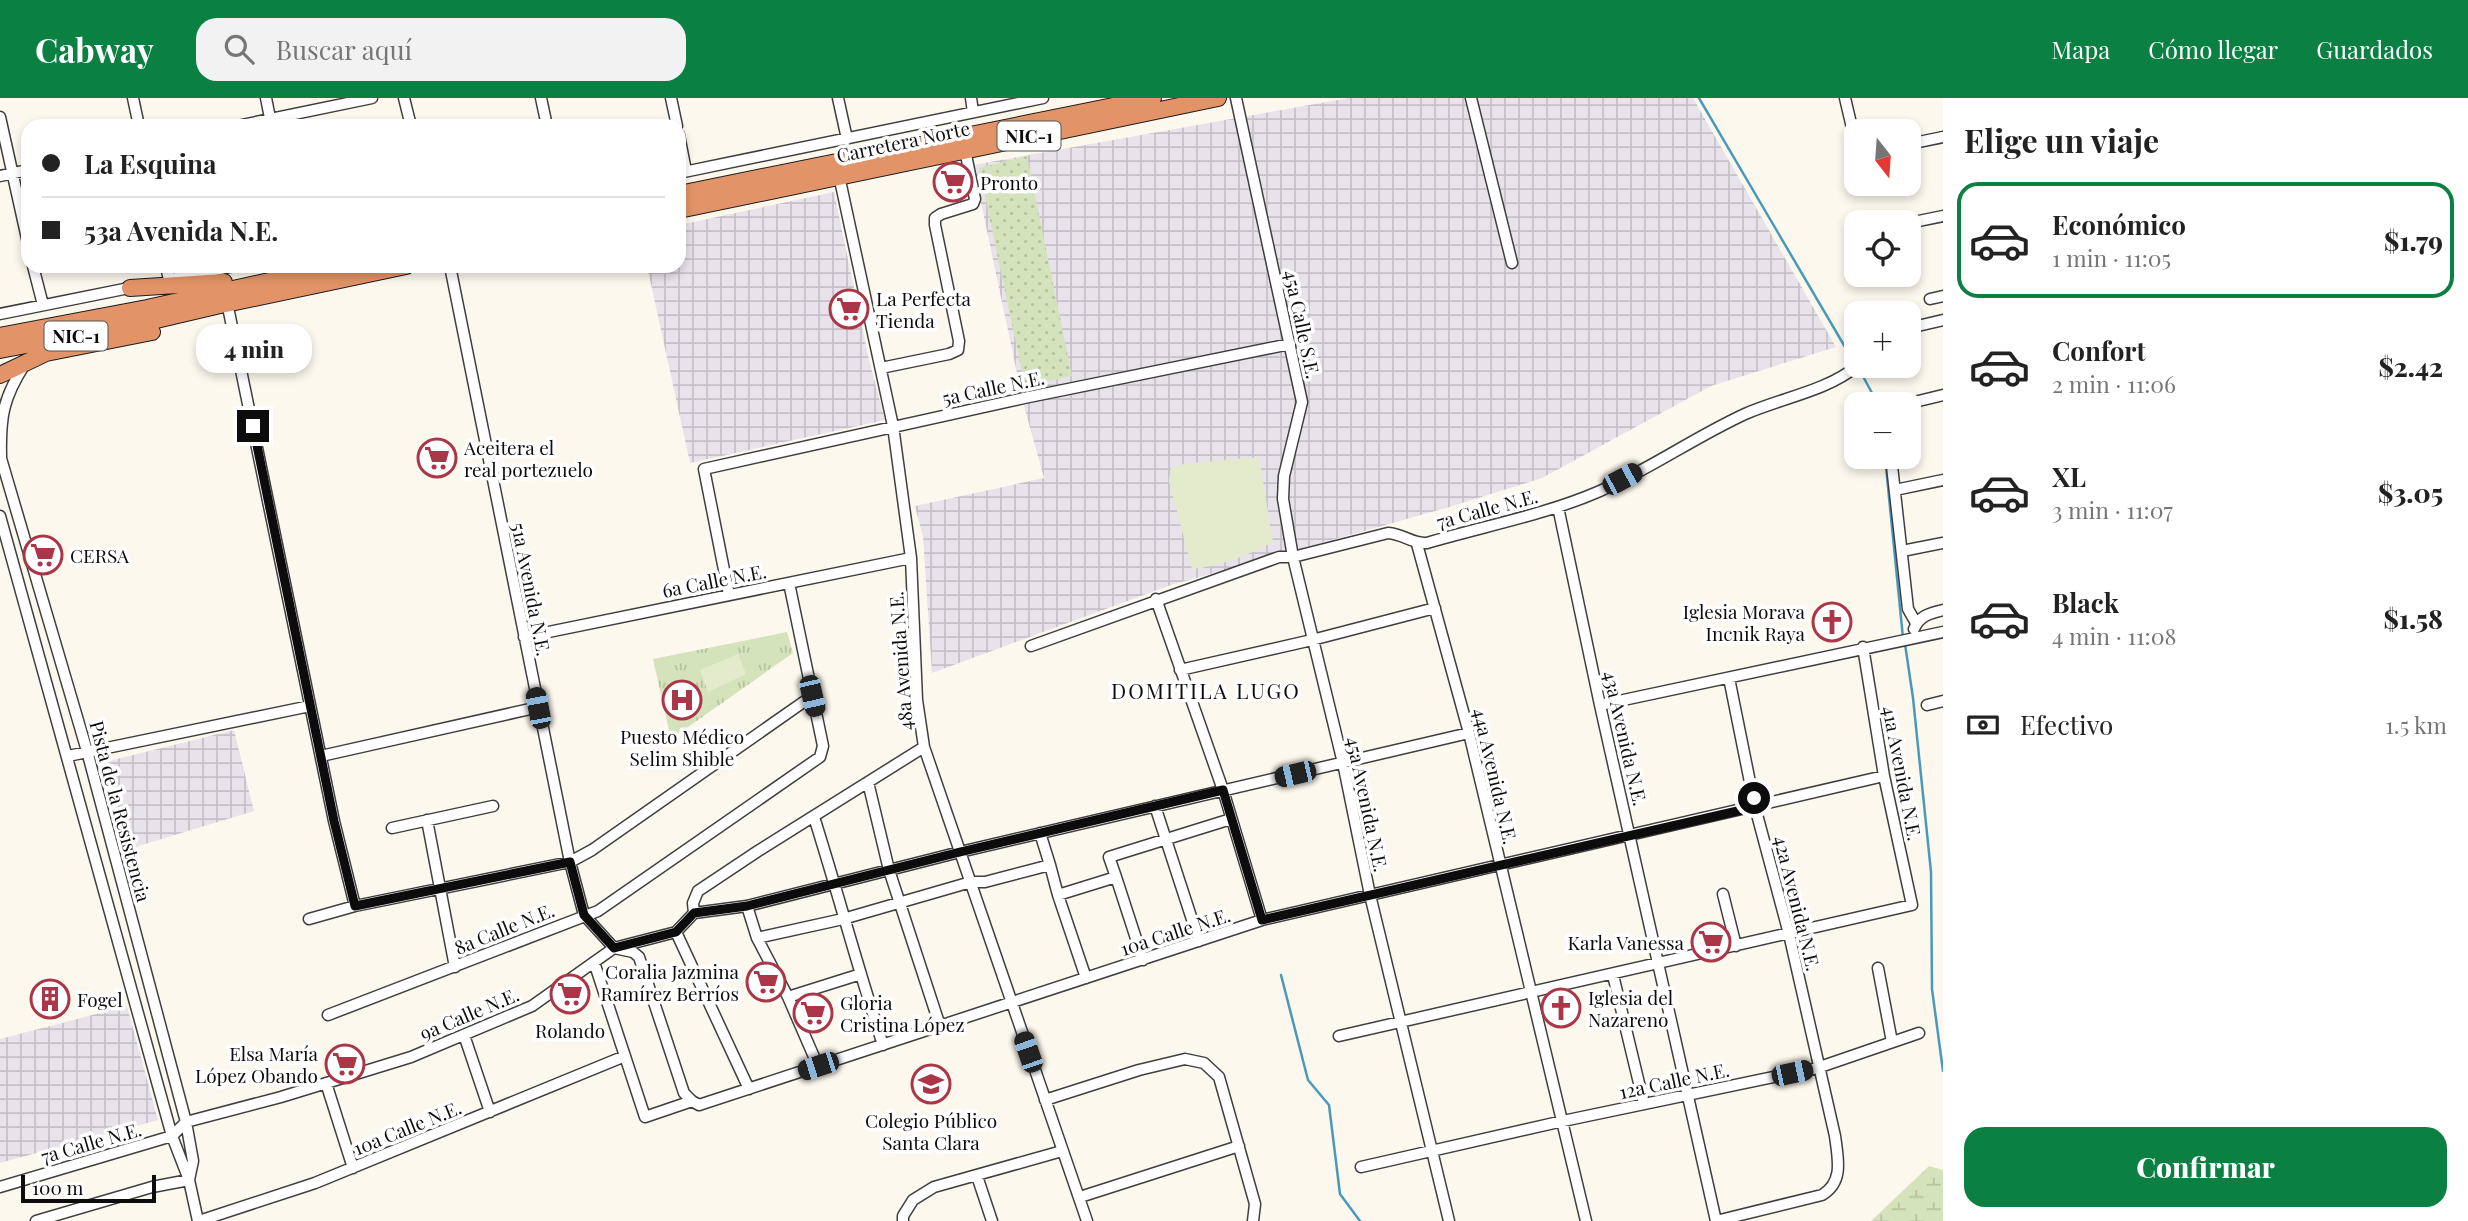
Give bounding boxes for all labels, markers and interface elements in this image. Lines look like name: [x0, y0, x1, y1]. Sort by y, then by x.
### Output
search box: [196, 18, 686, 81]
text: Cabway: [35, 27, 154, 71]
icon: search: [220, 30, 258, 68]
text: Buscar aquí: [276, 32, 412, 67]
text: Mapa: [2052, 33, 2110, 65]
text: Cómo llegar: [2148, 33, 2278, 65]
text: Guardados: [2316, 33, 2433, 65]
street label: Carretera Norte: [834, 114, 972, 168]
text: Elige un viaje: [1964, 118, 2159, 161]
north arrow: [1844, 119, 1922, 196]
map controls: [1844, 119, 1921, 469]
road number: NIC-1: [998, 122, 1060, 150]
text: La Esquina: [84, 146, 216, 181]
supermarket icon: Pronto: [932, 161, 974, 203]
place label: Pronto: [980, 169, 1038, 195]
text: Económico: [2052, 207, 2186, 242]
icon: car: [1968, 209, 2031, 272]
button: locate: [1844, 210, 1921, 287]
text: 53a Avenida N.E.: [84, 213, 278, 248]
text: $1.79: [2384, 223, 2443, 258]
text: 1 min · 11:05: [2052, 242, 2171, 273]
street label: 45a Calle S.E.: [1279, 267, 1327, 381]
place label: La Perfecta Tienda: [876, 285, 972, 333]
supermarket icon: La Perfecta Tienda: [828, 288, 870, 330]
button: +: [1844, 301, 1921, 378]
road number: NIC-1: [44, 322, 108, 350]
callout: 4 min: [195, 324, 311, 374]
text: 4 min: [224, 333, 284, 364]
text: Confort: [2052, 333, 2146, 368]
icon: car: [1968, 335, 2031, 398]
text: $2.42: [2378, 349, 2443, 384]
street label: 5a Calle N.E.: [940, 364, 1046, 410]
text: 2 min · 11:06: [2052, 368, 2176, 399]
button: −: [1844, 392, 1921, 469]
route end: [237, 410, 269, 442]
place label: Aceitera el real portezuelo: [463, 434, 593, 482]
supermarket icon: Aceitera el real portezuelo: [416, 437, 458, 479]
text: XL: [2052, 459, 2086, 494]
car: [1599, 460, 1646, 498]
icon: car: [1968, 461, 2031, 524]
text: $3.05: [2378, 475, 2443, 510]
street label: 7a Calle N.E.: [1434, 482, 1540, 534]
text: 3 min · 11:07: [2052, 494, 2173, 525]
street label: 51a Avenida N.E.: [506, 520, 558, 658]
supermarket icon: CERSA: [22, 534, 64, 576]
place label: CERSA: [70, 542, 130, 568]
street label: 6a Calle N.E.: [660, 557, 768, 603]
text: Black: [2052, 585, 2119, 620]
icon: car: [1968, 587, 2031, 650]
street label: 48a Avenida N.E.: [882, 591, 918, 731]
place label: Iglesia Morava Incnik Raya: [1683, 598, 1806, 646]
church icon: Iglesia Morava Incnik Raya: [1811, 601, 1853, 643]
text: $1.58: [2384, 601, 2443, 636]
text: 4 min · 11:08: [2052, 620, 2176, 651]
street label: 43a Avenida N.E.: [1598, 668, 1654, 808]
car: [798, 673, 827, 719]
district label: DOMITILA LUGO: [1111, 676, 1301, 704]
hospital icon: Puesto Médico Selim Shible: [661, 679, 703, 721]
car: [524, 685, 553, 731]
street label: 41a Avenida N.E.: [1877, 703, 1929, 843]
street label: 44a Avenida N.E.: [1468, 705, 1524, 847]
icon: cash: [1964, 706, 2002, 744]
text: Efectivo: [2020, 707, 2113, 742]
text: 1.5 km: [2385, 709, 2447, 740]
street label: Pista de la Resistencia: [84, 718, 158, 905]
place label: Puesto Médico Selim Shible: [620, 723, 744, 771]
street label: 45a Avenida N.E.: [1341, 734, 1395, 874]
car: [1273, 759, 1318, 789]
route start: [1738, 782, 1770, 814]
street label: 42a Avenida N.E.: [1769, 833, 1827, 973]
street label: 8a Calle N.E.: [450, 896, 558, 960]
street label: 10a Calle N.E.: [1117, 901, 1233, 961]
supermarket icon: Karla Vanessa: [1690, 921, 1732, 963]
place label: Karla Vanessa: [1568, 929, 1685, 955]
place label: Coralia Jazmina Ramírez Berríos: [600, 958, 740, 1006]
supermarket icon: Coralia Jazmina Ramírez Berríos: [745, 961, 787, 1003]
supermarket icon: Rolando: [549, 973, 591, 1015]
building icon: Fogel: [29, 978, 71, 1020]
street label: 9a Calle N.E.: [415, 980, 523, 1046]
place label: Iglesia del Nazareno: [1588, 984, 1674, 1032]
place label: Fogel: [77, 986, 123, 1012]
church icon: Iglesia del Nazareno: [1540, 987, 1582, 1029]
place label: Gloria Cristina López: [840, 989, 964, 1037]
supermarket icon: Gloria Cristina López: [792, 992, 834, 1034]
place label: Rolando: [535, 1017, 605, 1043]
car: [1012, 1029, 1045, 1075]
place label: Elsa María López Obando: [195, 1040, 319, 1088]
supermarket icon: Elsa María López Obando: [324, 1043, 366, 1085]
car: [795, 1050, 842, 1082]
street label: 12a Calle N.E.: [1617, 1056, 1731, 1104]
car: [1770, 1058, 1815, 1088]
school or university icon: Colegio Público Santa Clara: [910, 1063, 952, 1105]
street label: 10a Calle N.E.: [349, 1094, 465, 1160]
place label: Colegio Público Santa Clara: [865, 1107, 997, 1155]
street label: 7a Calle N.E.: [38, 1115, 144, 1169]
button: Confirmar: [1964, 1127, 2447, 1207]
scale bar: [21, 1172, 156, 1204]
text: 100 m: [32, 1174, 83, 1200]

